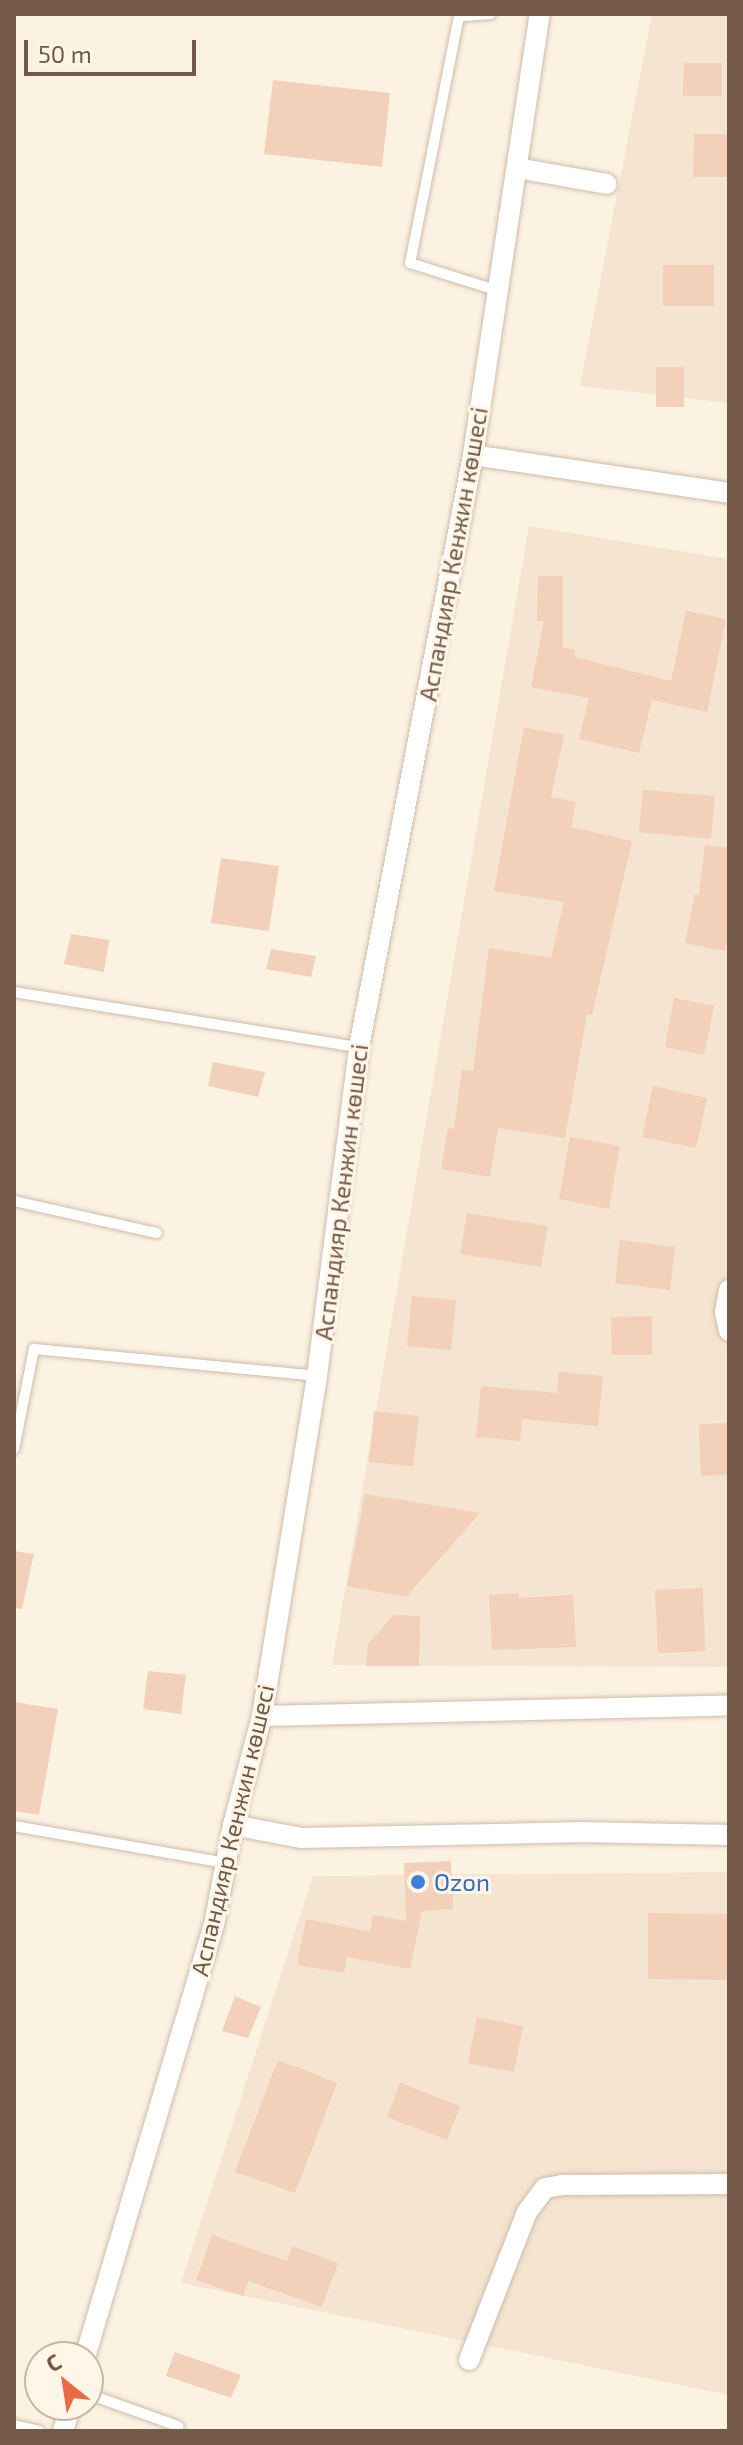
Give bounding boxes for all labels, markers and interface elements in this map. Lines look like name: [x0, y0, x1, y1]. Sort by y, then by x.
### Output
scale bar: [28, 24, 200, 74]
text: 50 m: [38, 39, 92, 68]
street label: Аспандияр Кенжин көшесі: [413, 405, 493, 703]
street label: Аспандияр Кенжин көшесі: [309, 1042, 373, 1342]
street label: Аспандияр Кенжин көшесі: [184, 1681, 280, 1979]
place label: Ozon: [434, 1868, 490, 1896]
marker: Ozon: [409, 1873, 427, 1891]
north arrow: [24, 2341, 104, 2421]
text: С: [41, 2347, 65, 2376]

